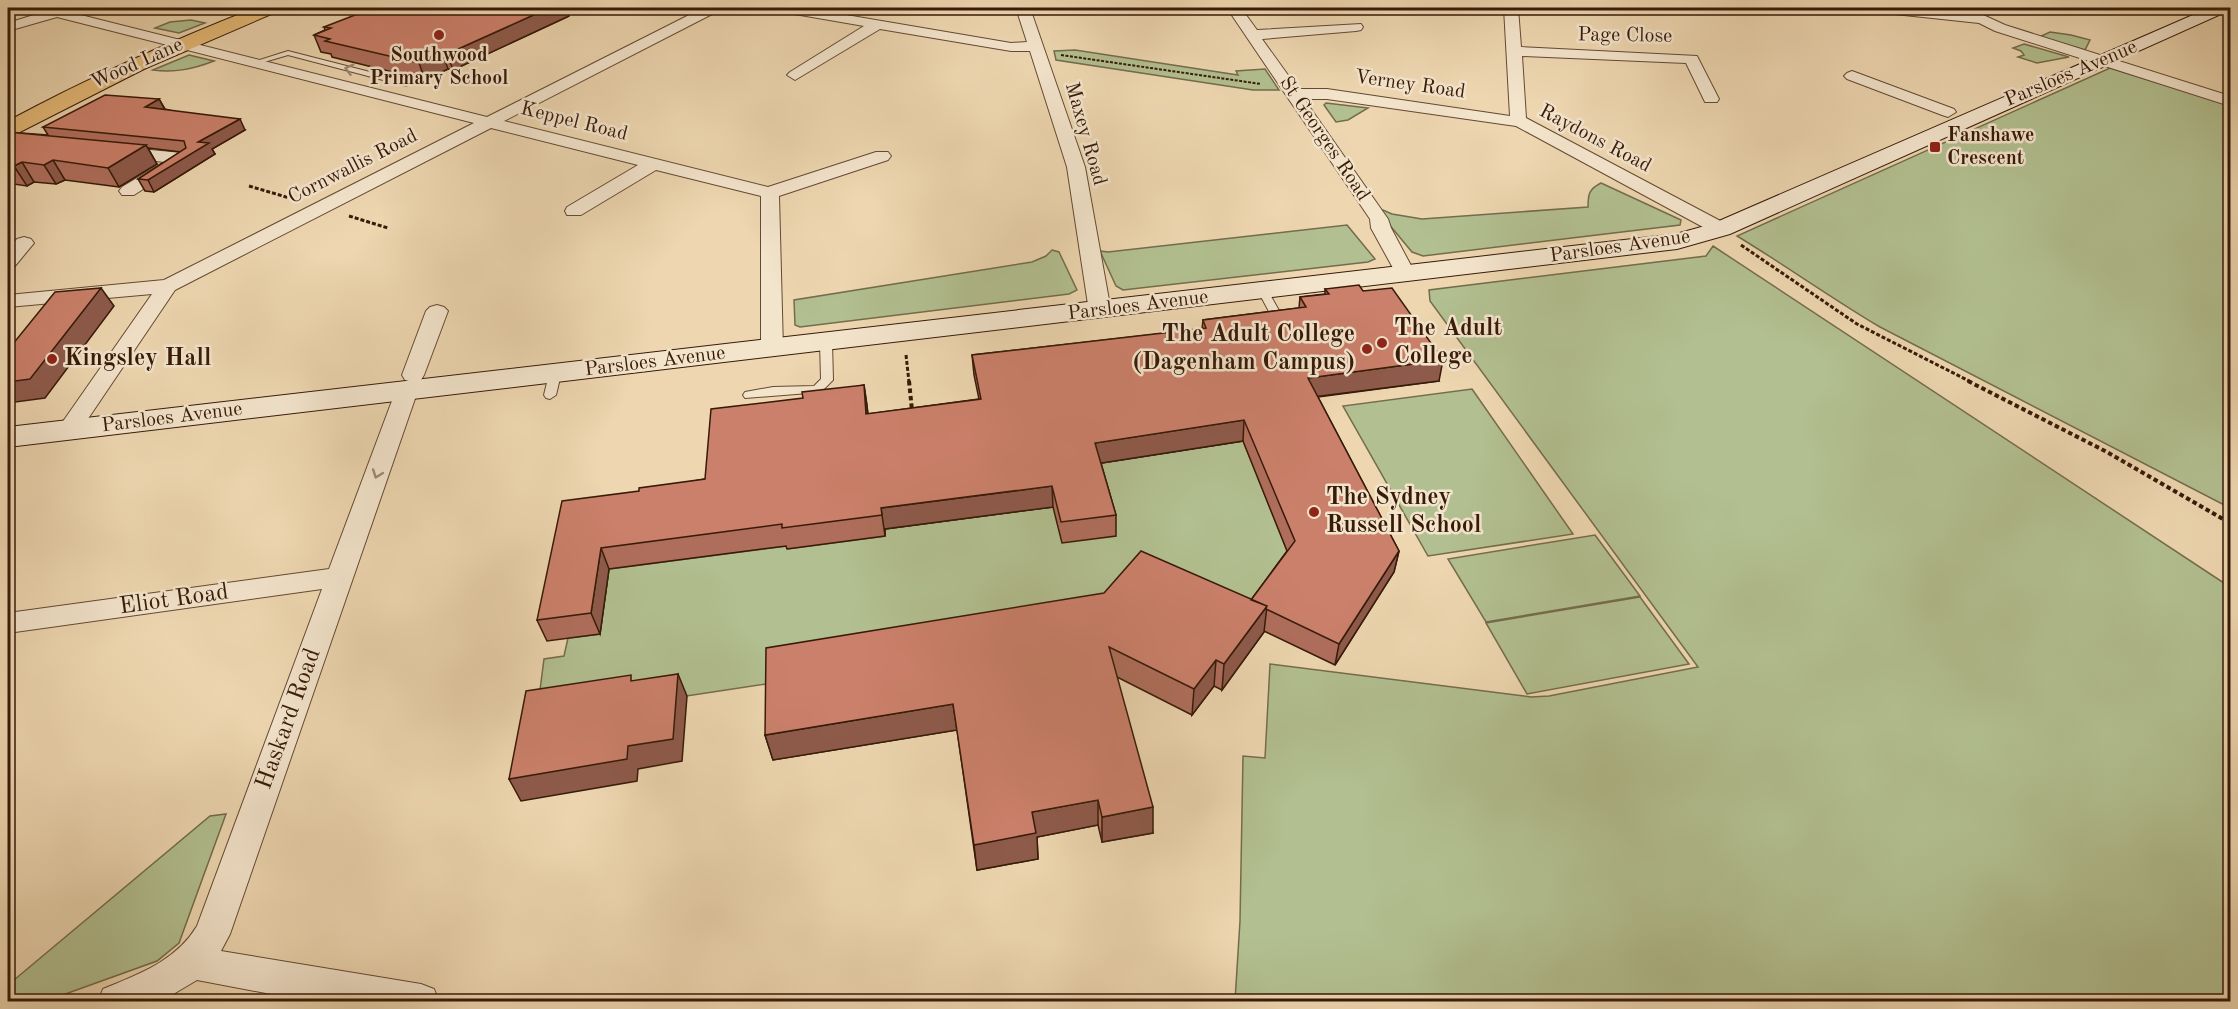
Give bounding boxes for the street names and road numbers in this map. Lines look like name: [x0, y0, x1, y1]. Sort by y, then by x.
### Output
street label: Page Close: [1577, 25, 1673, 47]
street label: Wood Lane: [88, 35, 186, 93]
street label: Parsloes Avenue: [2002, 37, 2140, 111]
street label: Verney Road: [1353, 67, 1467, 103]
street label: St Georges Road: [1275, 73, 1373, 205]
street label: Maxey Road: [1061, 80, 1109, 188]
street label: Keppel Road: [518, 99, 630, 145]
street label: Raydons Road: [1536, 101, 1654, 177]
street label: Cornwallis Road: [285, 126, 421, 208]
street label: Parsloes Avenue: [1548, 227, 1692, 267]
street label: Parsloes Avenue: [1066, 287, 1210, 325]
street label: Parsloes Avenue: [583, 343, 727, 381]
street label: Parsloes Avenue: [100, 399, 244, 437]
street label: Eliot Road: [118, 580, 230, 620]
street label: Haskard Road: [252, 645, 326, 793]

